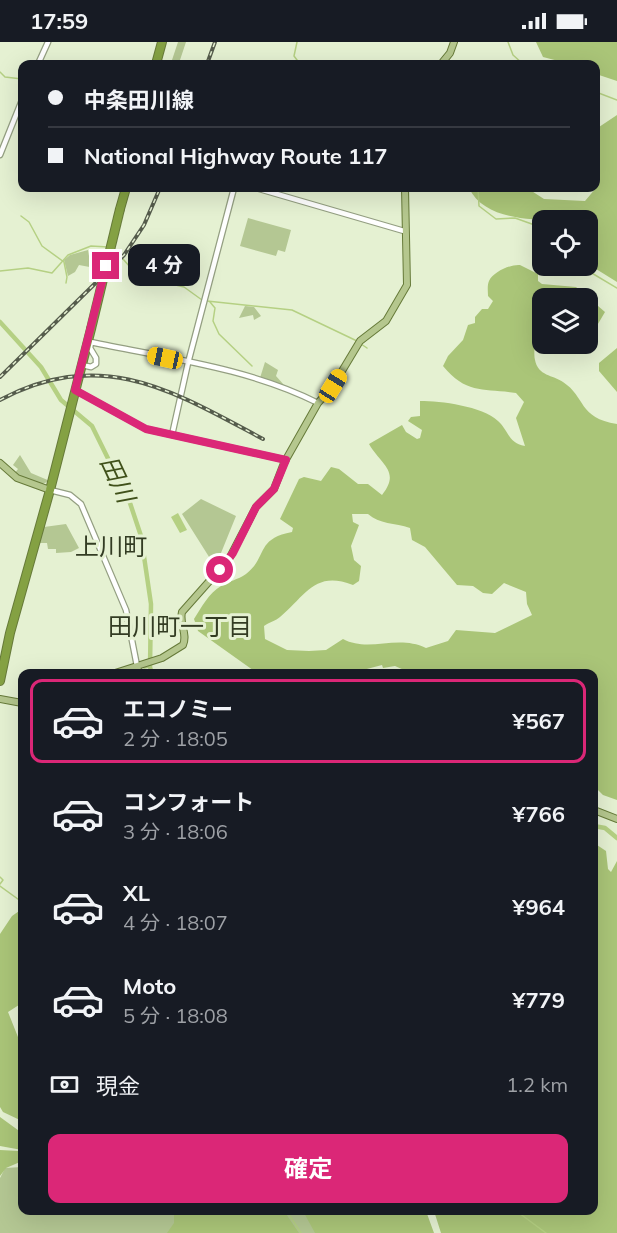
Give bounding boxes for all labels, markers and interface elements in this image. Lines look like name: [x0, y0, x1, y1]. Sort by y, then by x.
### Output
text: 17:59: [30, 7, 88, 35]
text: 中条田川線: [84, 86, 194, 114]
text: National Highway Route 117: [84, 142, 388, 170]
map controls: [532, 210, 598, 354]
button: locate: [532, 210, 598, 276]
callout: 4 分: [127, 245, 199, 287]
route end: [92, 252, 119, 279]
text: 4 分: [145, 252, 183, 277]
button: layers: [532, 288, 598, 354]
car: [146, 345, 184, 371]
car: [316, 366, 350, 406]
water label: 田川: [94, 451, 143, 510]
district label: 上川町: [75, 531, 147, 561]
route start: [206, 556, 233, 583]
district label: 田川町一丁目: [108, 611, 252, 641]
icon: car: [51, 694, 105, 748]
text: エコノミー: [123, 695, 233, 723]
text: ¥567: [512, 707, 565, 735]
text: 2 分 · 18:05: [123, 726, 228, 751]
icon: car: [51, 787, 105, 841]
text: コンフォート: [123, 788, 254, 816]
text: ¥766: [512, 800, 565, 828]
text: 3 分 · 18:06: [123, 819, 228, 844]
text: XL: [123, 879, 150, 907]
icon: car: [51, 880, 105, 934]
text: ¥964: [512, 893, 565, 921]
text: 4 分 · 18:07: [123, 910, 228, 935]
text: Moto: [123, 972, 176, 1000]
icon: car: [51, 973, 105, 1027]
text: ¥779: [512, 986, 565, 1014]
text: 5 分 · 18:08: [123, 1003, 228, 1028]
icon: cash: [48, 1068, 81, 1101]
text: 現金: [96, 1072, 140, 1100]
text: 1.2 km: [506, 1072, 568, 1097]
button: 確定: [48, 1134, 568, 1203]

